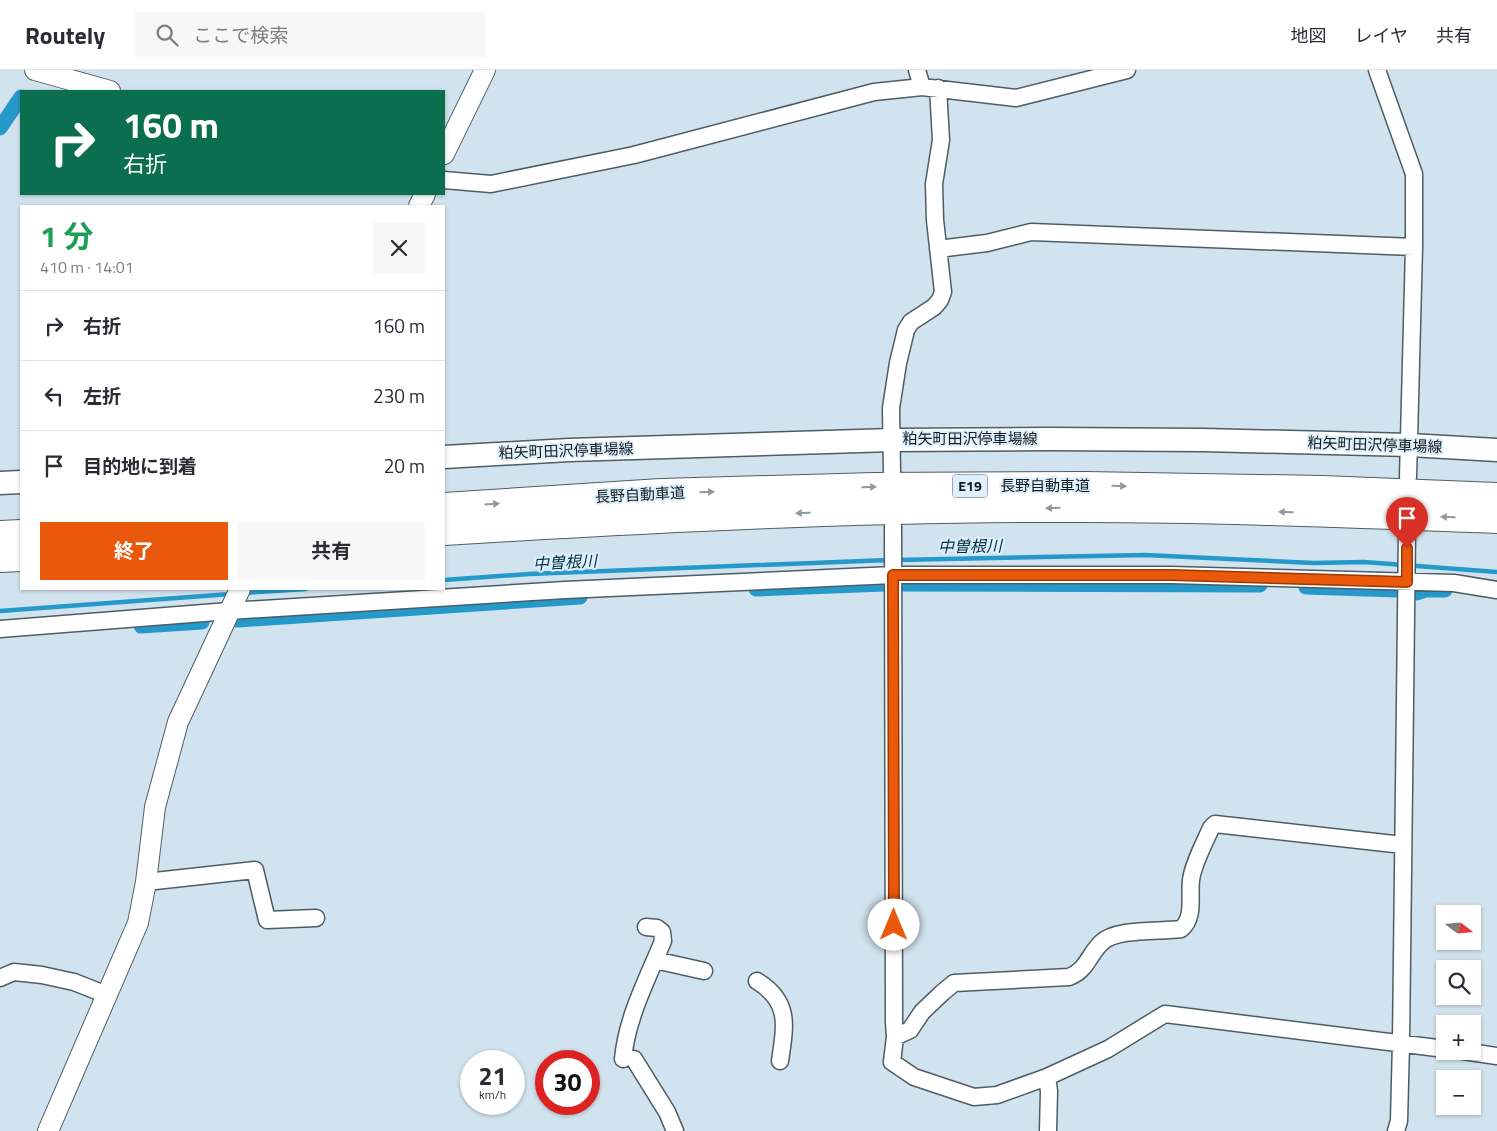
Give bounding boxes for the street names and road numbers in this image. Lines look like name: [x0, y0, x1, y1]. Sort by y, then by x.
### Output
street label: 粕矢町田沢停車場線: [902, 427, 1038, 450]
street label: 粕矢町田沢停車場線: [1307, 431, 1443, 458]
street label: 粕矢町田沢停車場線: [498, 437, 634, 464]
road number: E19: [952, 474, 988, 498]
street label: 長野自動車道: [1000, 474, 1090, 497]
street label: 長野自動車道: [594, 481, 686, 508]

